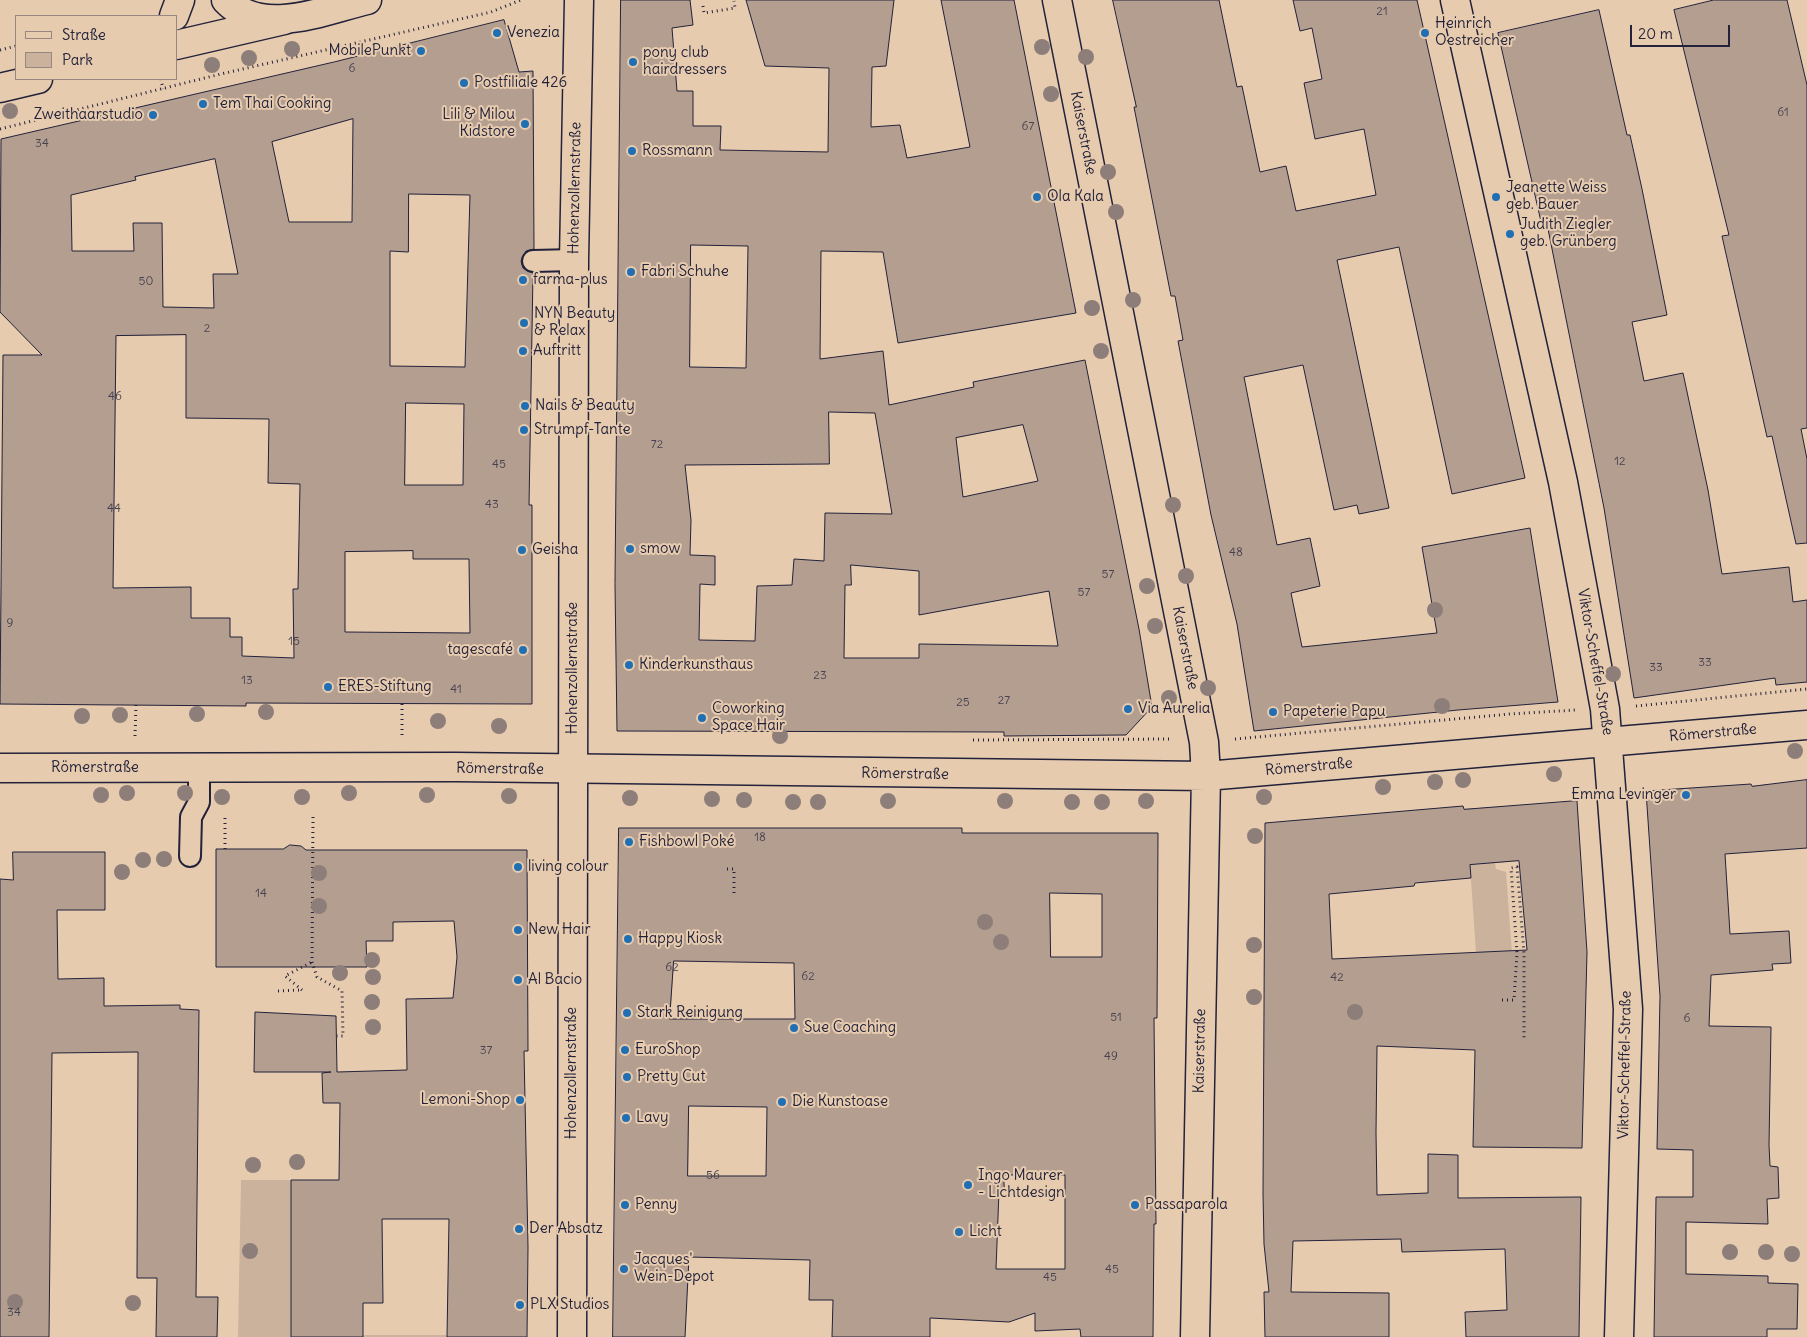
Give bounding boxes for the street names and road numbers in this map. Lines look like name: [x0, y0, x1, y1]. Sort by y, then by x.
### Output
street label: Kaiserstraße: [1066, 90, 1100, 176]
street label: Hohenzollernstraße: [565, 122, 585, 254]
street label: Viktor-Scheffel-Straße: [1573, 587, 1617, 737]
street label: Hohenzollernstraße: [564, 602, 582, 734]
street label: Kaiserstraße: [1168, 605, 1202, 691]
street label: Römerstraße: [1668, 720, 1758, 746]
street label: Römerstraße: [1264, 754, 1354, 780]
street label: Römerstraße: [51, 759, 139, 777]
street label: Römerstraße: [456, 759, 544, 779]
street label: Römerstraße: [861, 764, 949, 784]
street label: Viktor-Scheffel-Straße: [1615, 991, 1635, 1139]
street label: Hohenzollernstraße: [563, 1007, 581, 1139]
street label: Kaiserstraße: [1190, 1008, 1210, 1094]

